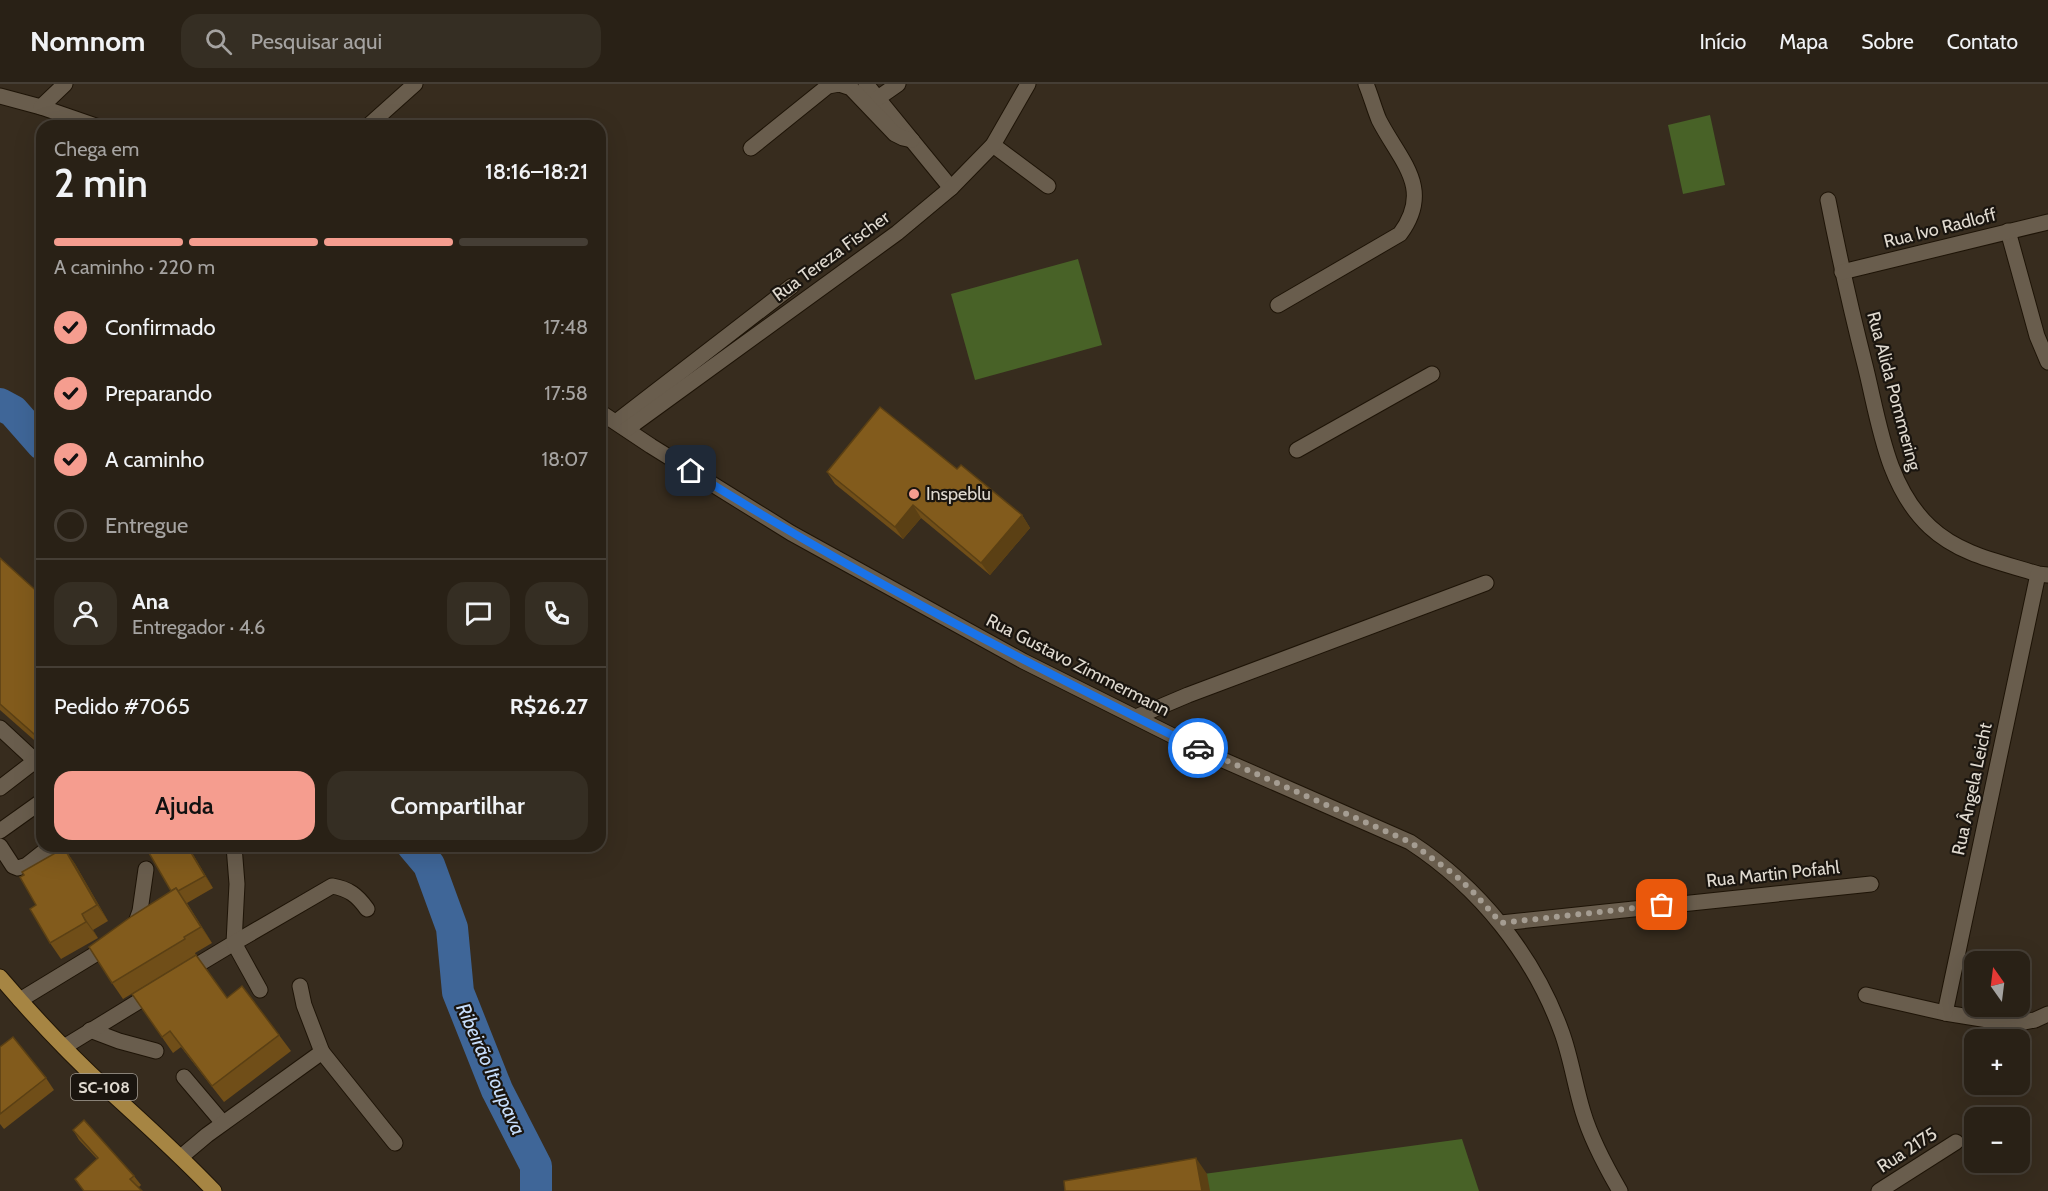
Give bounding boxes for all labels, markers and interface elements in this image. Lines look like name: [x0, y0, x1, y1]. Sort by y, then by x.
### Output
search box: [181, 14, 601, 68]
text: Nomnom: [30, 24, 145, 58]
icon: search: [202, 25, 235, 58]
text: Pesquisar aqui: [250, 28, 382, 55]
text: Início: [1699, 29, 1746, 54]
text: Mapa: [1779, 29, 1828, 54]
text: Sobre: [1861, 29, 1914, 54]
text: Contato: [1947, 29, 2018, 54]
text: Chega em: [54, 137, 139, 161]
text: 18:16–18:21: [485, 158, 588, 185]
text: 2 min: [54, 159, 148, 207]
street label: Rua Ivo Radloff: [1881, 203, 1999, 253]
street label: Rua Tereza Fischer: [768, 206, 894, 306]
text: A caminho · 220 m: [54, 255, 215, 279]
street label: Rua Alida Pommering: [1862, 309, 1926, 474]
icon: check: [54, 311, 87, 344]
text: Confirmado: [105, 314, 216, 341]
text: 17:48: [544, 315, 588, 339]
icon: check: [54, 377, 87, 410]
text: Preparando: [105, 380, 212, 407]
text: 17:58: [544, 381, 588, 405]
icon: check: [54, 443, 87, 476]
pin: [665, 445, 716, 496]
text: A caminho: [105, 446, 204, 473]
text: 18:07: [541, 447, 588, 471]
icon: home: [674, 454, 707, 487]
place label: Inspeblu: [926, 483, 991, 505]
marker: Inspeblu: [907, 487, 921, 501]
text: Entregue: [105, 512, 188, 539]
button: person: [54, 582, 117, 645]
button: chat: [447, 582, 510, 645]
button: phone: [525, 582, 588, 645]
text: Ana: [132, 588, 169, 615]
street label: Rua Gustavo Zimmermann: [982, 609, 1174, 721]
text: Entregador · 4.6: [132, 615, 265, 639]
text: Pedido #7065: [54, 693, 190, 720]
text: R$26.27: [510, 693, 588, 720]
courier: [1168, 718, 1228, 778]
street label: Rua Ângela Leicht: [1947, 721, 1997, 857]
icon: car: [1182, 732, 1215, 765]
button: Ajuda: [54, 771, 315, 840]
button: Compartilhar: [327, 771, 588, 840]
street label: Rua Martin Pofahl: [1705, 856, 1842, 892]
pin: [1636, 879, 1687, 930]
icon: bag: [1645, 888, 1678, 921]
north arrow: [1964, 951, 2030, 1017]
map controls: [1964, 951, 2030, 1173]
water label: Ribeirão Itoupava: [451, 999, 531, 1139]
button: +: [1964, 1029, 2030, 1095]
road number: SC-108: [71, 1074, 137, 1100]
button: −: [1964, 1107, 2030, 1173]
street label: Rua 2175: [1873, 1123, 1941, 1177]

